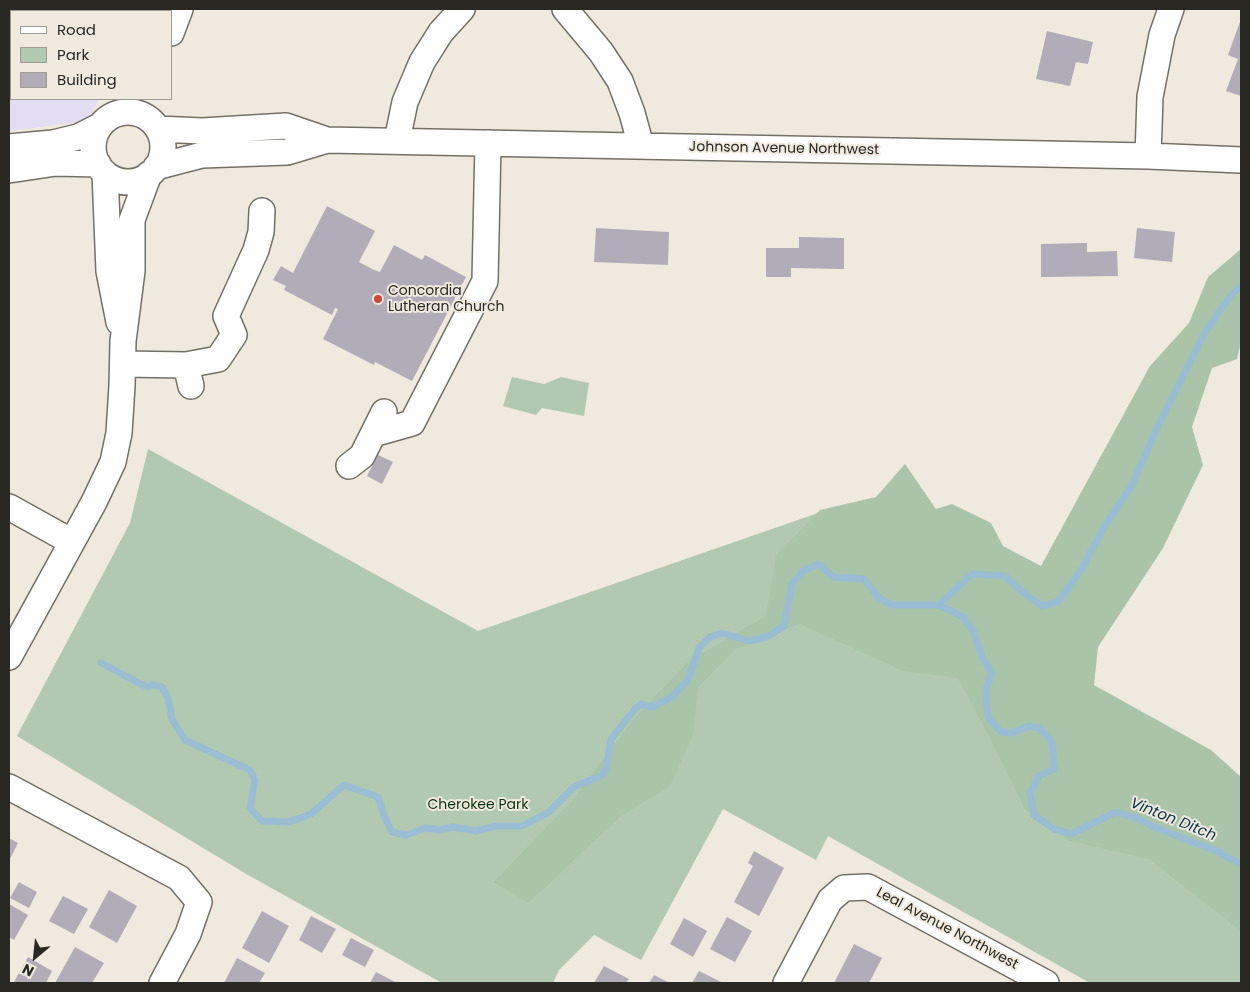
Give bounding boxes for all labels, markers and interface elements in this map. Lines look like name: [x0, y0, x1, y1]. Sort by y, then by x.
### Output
legend: [10, 10, 172, 100]
text: Road: [57, 19, 96, 40]
text: Park: [57, 44, 89, 65]
text: Building: [57, 69, 117, 90]
street label: Johnson Avenue Northwest: [689, 139, 879, 159]
place label: Concordia Lutheran Church: [388, 283, 505, 316]
marker: Concordia Lutheran Church: [372, 293, 384, 305]
water label: Vinton Ditch: [1127, 795, 1219, 845]
park label: Cherokee Park: [428, 797, 528, 813]
street label: Leal Avenue Northwest: [873, 884, 1021, 974]
north arrow: [10, 932, 60, 982]
text: N: [19, 959, 37, 982]

